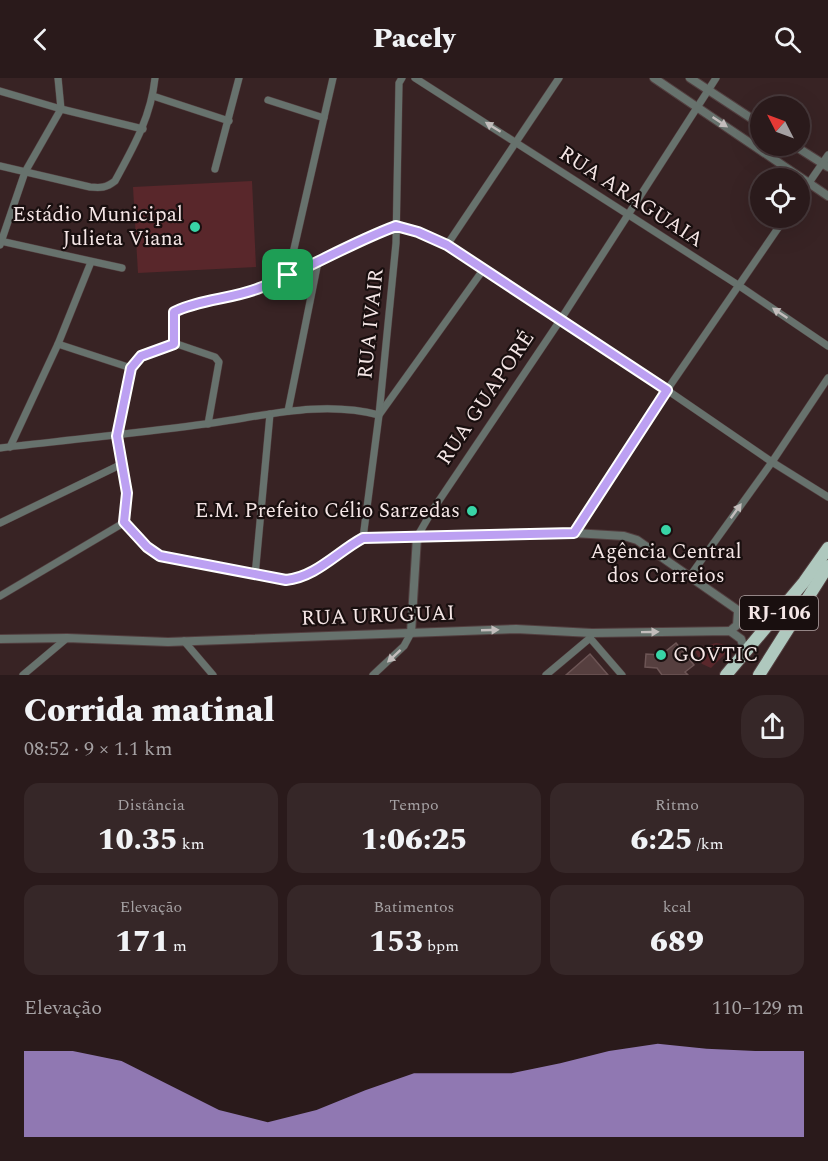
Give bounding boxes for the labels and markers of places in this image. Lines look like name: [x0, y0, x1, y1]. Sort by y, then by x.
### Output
place label: Estádio Municipal Julieta Viana: [12, 199, 184, 255]
marker: Estádio Municipal Julieta Viana: [188, 220, 202, 234]
pin: [262, 249, 313, 300]
place label: E.M. Prefeito Célio Sarzedas: [195, 495, 460, 527]
marker: E.M. Prefeito Célio Sarzedas: [465, 504, 479, 518]
marker: Agência Central dos Correios: [659, 523, 673, 537]
place label: Agência Central dos Correios: [590, 536, 742, 592]
place label: GOVTIC: [673, 639, 759, 671]
marker: GOVTIC: [654, 648, 668, 662]

